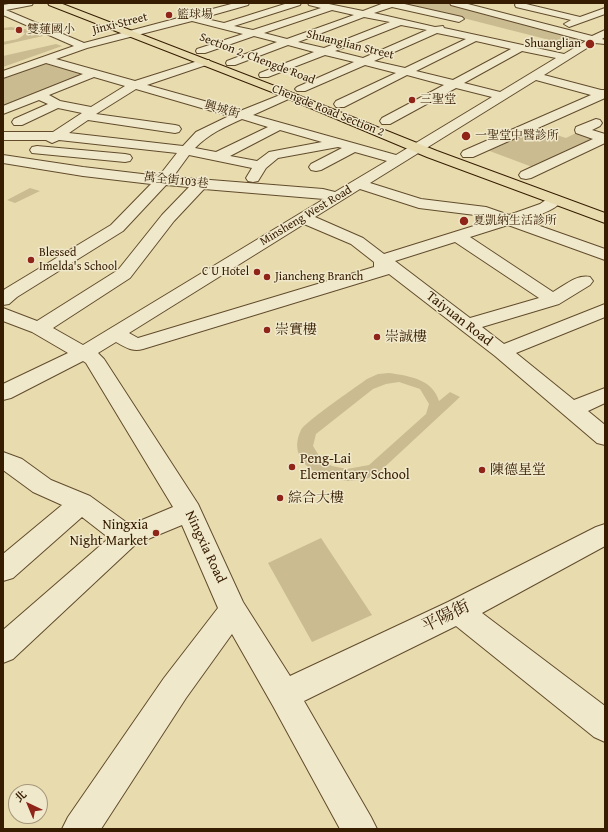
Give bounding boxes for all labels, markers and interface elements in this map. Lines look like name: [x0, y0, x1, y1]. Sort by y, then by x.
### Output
place label: 籃球場: [177, 8, 213, 22]
street label: Jinxi Street: [91, 10, 149, 38]
marker: 籃球場: [164, 10, 174, 20]
place label: 雙蓮國小: [27, 23, 75, 37]
marker: 雙蓮國小: [14, 25, 24, 35]
street label: Shuanglian Street: [305, 27, 395, 63]
street label: Section 2, Chengde Road: [197, 30, 317, 88]
place label: Shuanglian: [524, 37, 581, 51]
marker: Shuanglian: [584, 38, 596, 50]
street label: Chengde Road Section 2: [270, 82, 386, 140]
place label: 三聖堂: [420, 93, 456, 107]
marker: 三聖堂: [407, 95, 417, 105]
street label: 興城街: [203, 98, 241, 122]
place label: 一聖堂中醫診所: [475, 129, 559, 143]
marker: 一聖堂中醫診所: [460, 130, 472, 142]
street label: 萬全街103巷: [143, 170, 209, 192]
street label: Minsheng West Road: [257, 183, 355, 249]
place label: 夏凱納生活診所: [473, 214, 557, 228]
marker: 夏凱納生活診所: [458, 215, 470, 227]
place label: Blessed Imelda's School: [39, 246, 117, 274]
marker: Blessed Imelda's School: [26, 255, 36, 265]
place label: C U Hotel: [202, 265, 249, 279]
marker: C U Hotel: [252, 267, 262, 277]
place label: Jiancheng Branch: [275, 270, 363, 284]
marker: Jiancheng Branch: [262, 272, 272, 282]
street label: Taiyuan Road: [423, 288, 495, 350]
place label: 崇實樓: [275, 322, 317, 338]
marker: 崇實樓: [262, 325, 272, 335]
place label: 崇誠樓: [385, 329, 427, 345]
marker: 崇誠樓: [372, 332, 382, 342]
place label: Peng-Lai Elementary School: [300, 451, 410, 484]
marker: Peng-Lai Elementary School: [287, 462, 297, 472]
place label: 陳德星堂: [490, 462, 546, 478]
marker: 陳德星堂: [477, 465, 487, 475]
place label: 綜合大樓: [288, 490, 344, 506]
marker: 綜合大樓: [275, 493, 285, 503]
street label: Ningxia Road: [181, 508, 229, 586]
place label: Ningxia Night Market: [70, 517, 148, 550]
marker: Ningxia Night Market: [151, 528, 161, 538]
street label: 平陽街: [419, 597, 473, 637]
north arrow: [8, 784, 48, 824]
text: 北: [11, 787, 30, 806]

